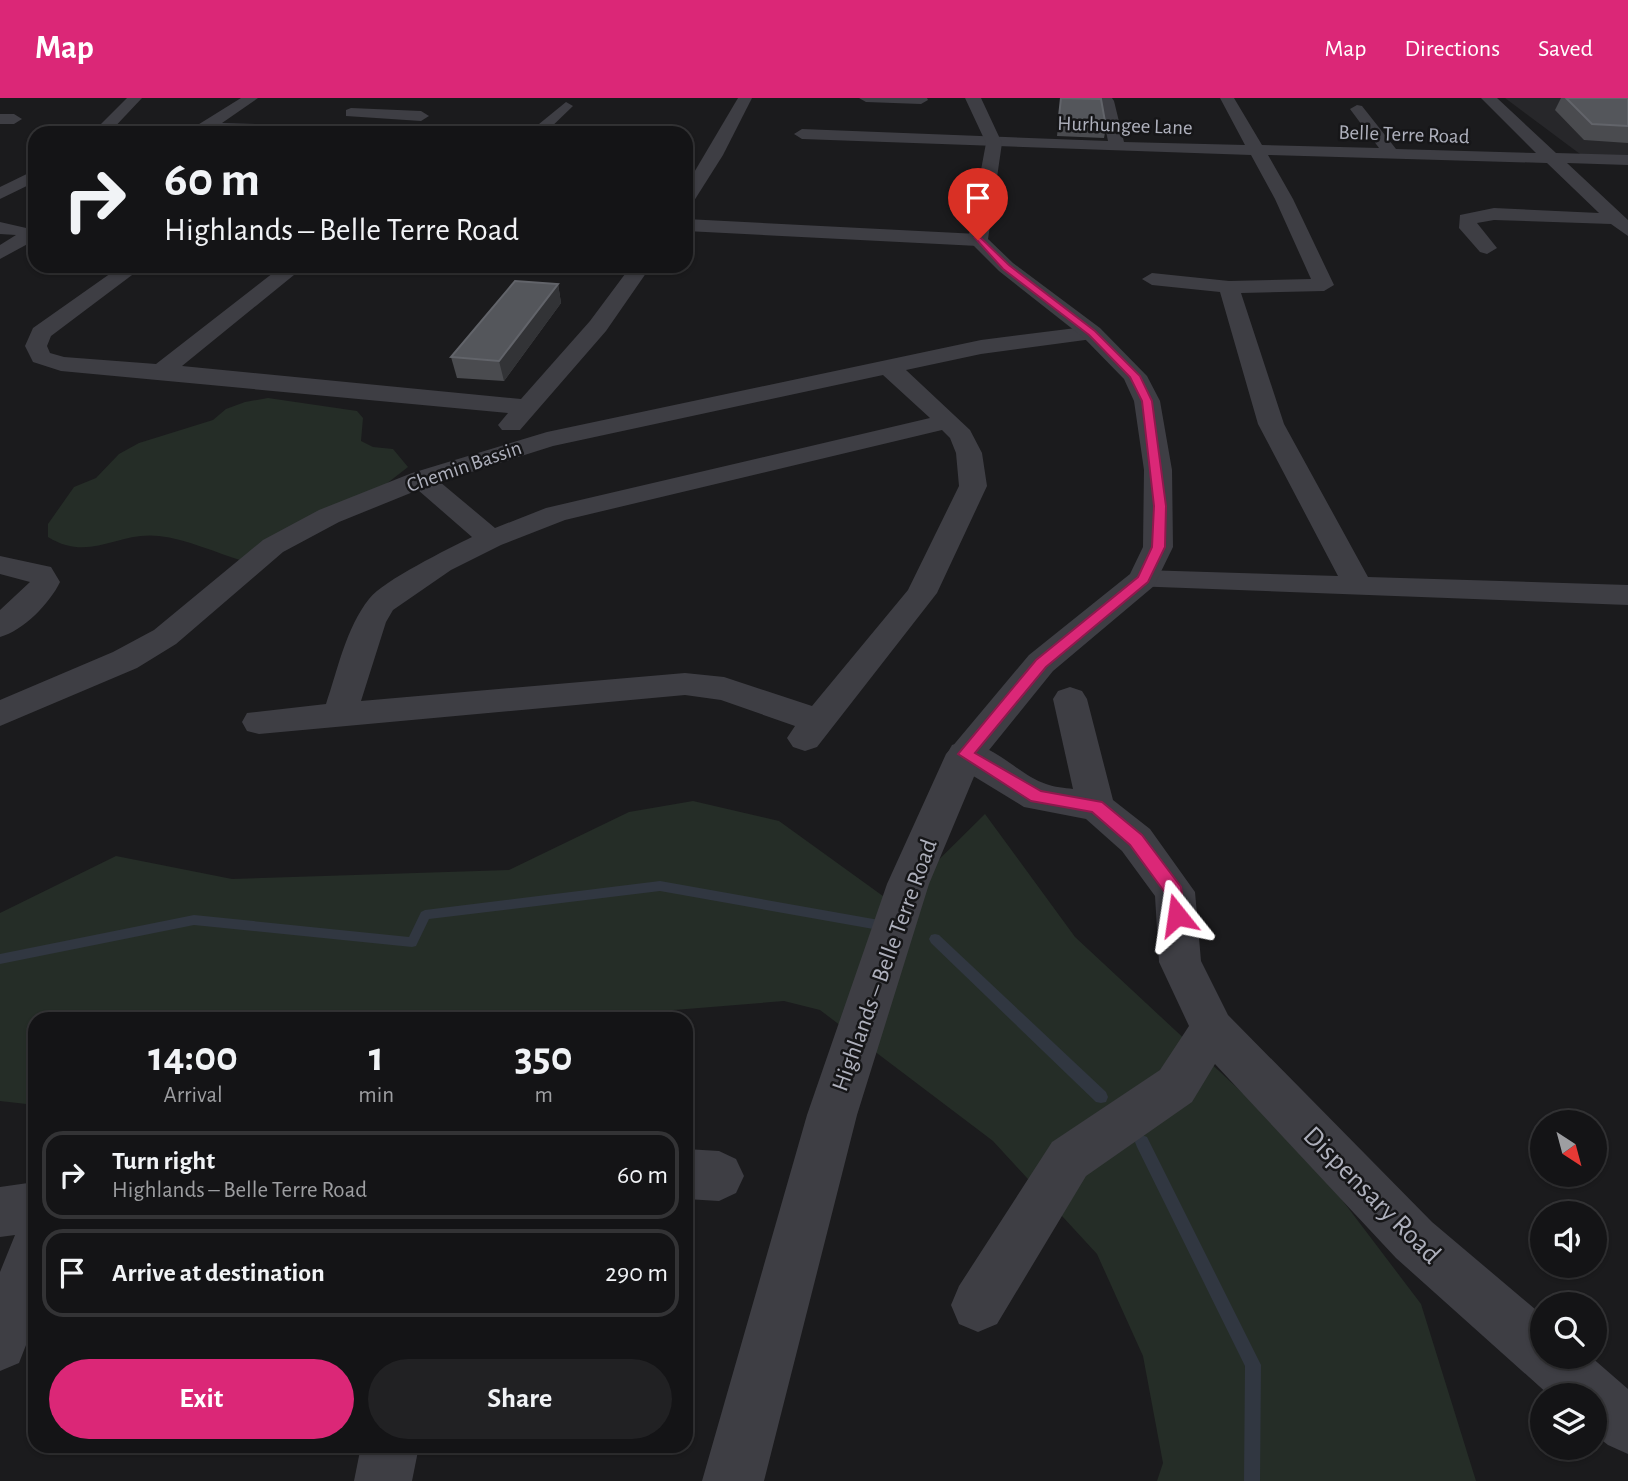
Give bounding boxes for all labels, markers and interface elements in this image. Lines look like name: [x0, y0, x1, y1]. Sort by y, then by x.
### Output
text: Map: [35, 32, 94, 65]
text: Map: [1324, 37, 1366, 61]
text: Directions: [1404, 37, 1500, 61]
text: Saved: [1538, 37, 1593, 61]
street label: Hurhungee Lane: [1057, 113, 1193, 138]
street label: Belle Terre Road: [1338, 122, 1470, 147]
icon: right: [49, 154, 140, 245]
text: 60 m: [164, 156, 260, 205]
pin: [948, 168, 1008, 240]
icon: arrive: [959, 179, 997, 217]
text: Highlands – Belle Terre Road: [164, 214, 519, 246]
street label: Chemin Bassin: [404, 437, 524, 496]
street label: Highlands – Belle Terre Road: [828, 836, 942, 1095]
position arrow: [1140, 878, 1214, 952]
text: 14:00: [148, 1036, 238, 1078]
text: 1: [369, 1036, 384, 1078]
text: 350: [515, 1036, 573, 1078]
text: Arrival: [164, 1084, 223, 1107]
text: min: [358, 1084, 394, 1107]
text: m: [534, 1084, 553, 1107]
north arrow: [1530, 1110, 1606, 1186]
map controls: [1530, 1110, 1607, 1460]
street label: Dispensary Road: [1298, 1121, 1446, 1269]
text: Turn right: [112, 1148, 215, 1174]
icon: right: [53, 1156, 91, 1194]
text: 60 m: [617, 1162, 668, 1188]
text: Highlands – Belle Terre Road: [112, 1179, 367, 1202]
button: sound: [1530, 1201, 1607, 1278]
icon: arrive: [53, 1254, 91, 1292]
text: Arrive at destination: [112, 1260, 325, 1286]
text: 290 m: [605, 1260, 668, 1286]
button: search: [1530, 1292, 1607, 1369]
button: Exit: [49, 1359, 354, 1439]
button: Share: [368, 1359, 672, 1439]
button: layers: [1530, 1383, 1607, 1460]

